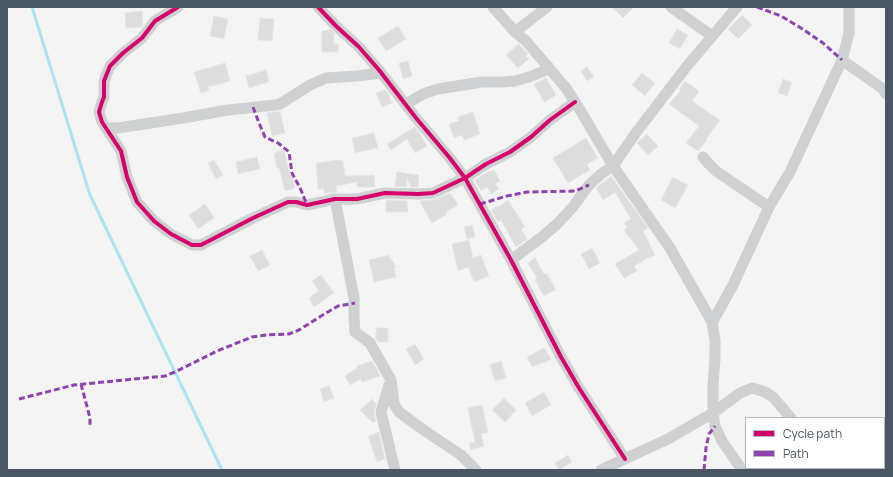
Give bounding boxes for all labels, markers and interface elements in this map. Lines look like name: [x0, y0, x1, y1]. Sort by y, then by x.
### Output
legend: [745, 417, 885, 469]
text: Cycle path: [783, 425, 842, 442]
text: Path: [783, 445, 809, 462]

